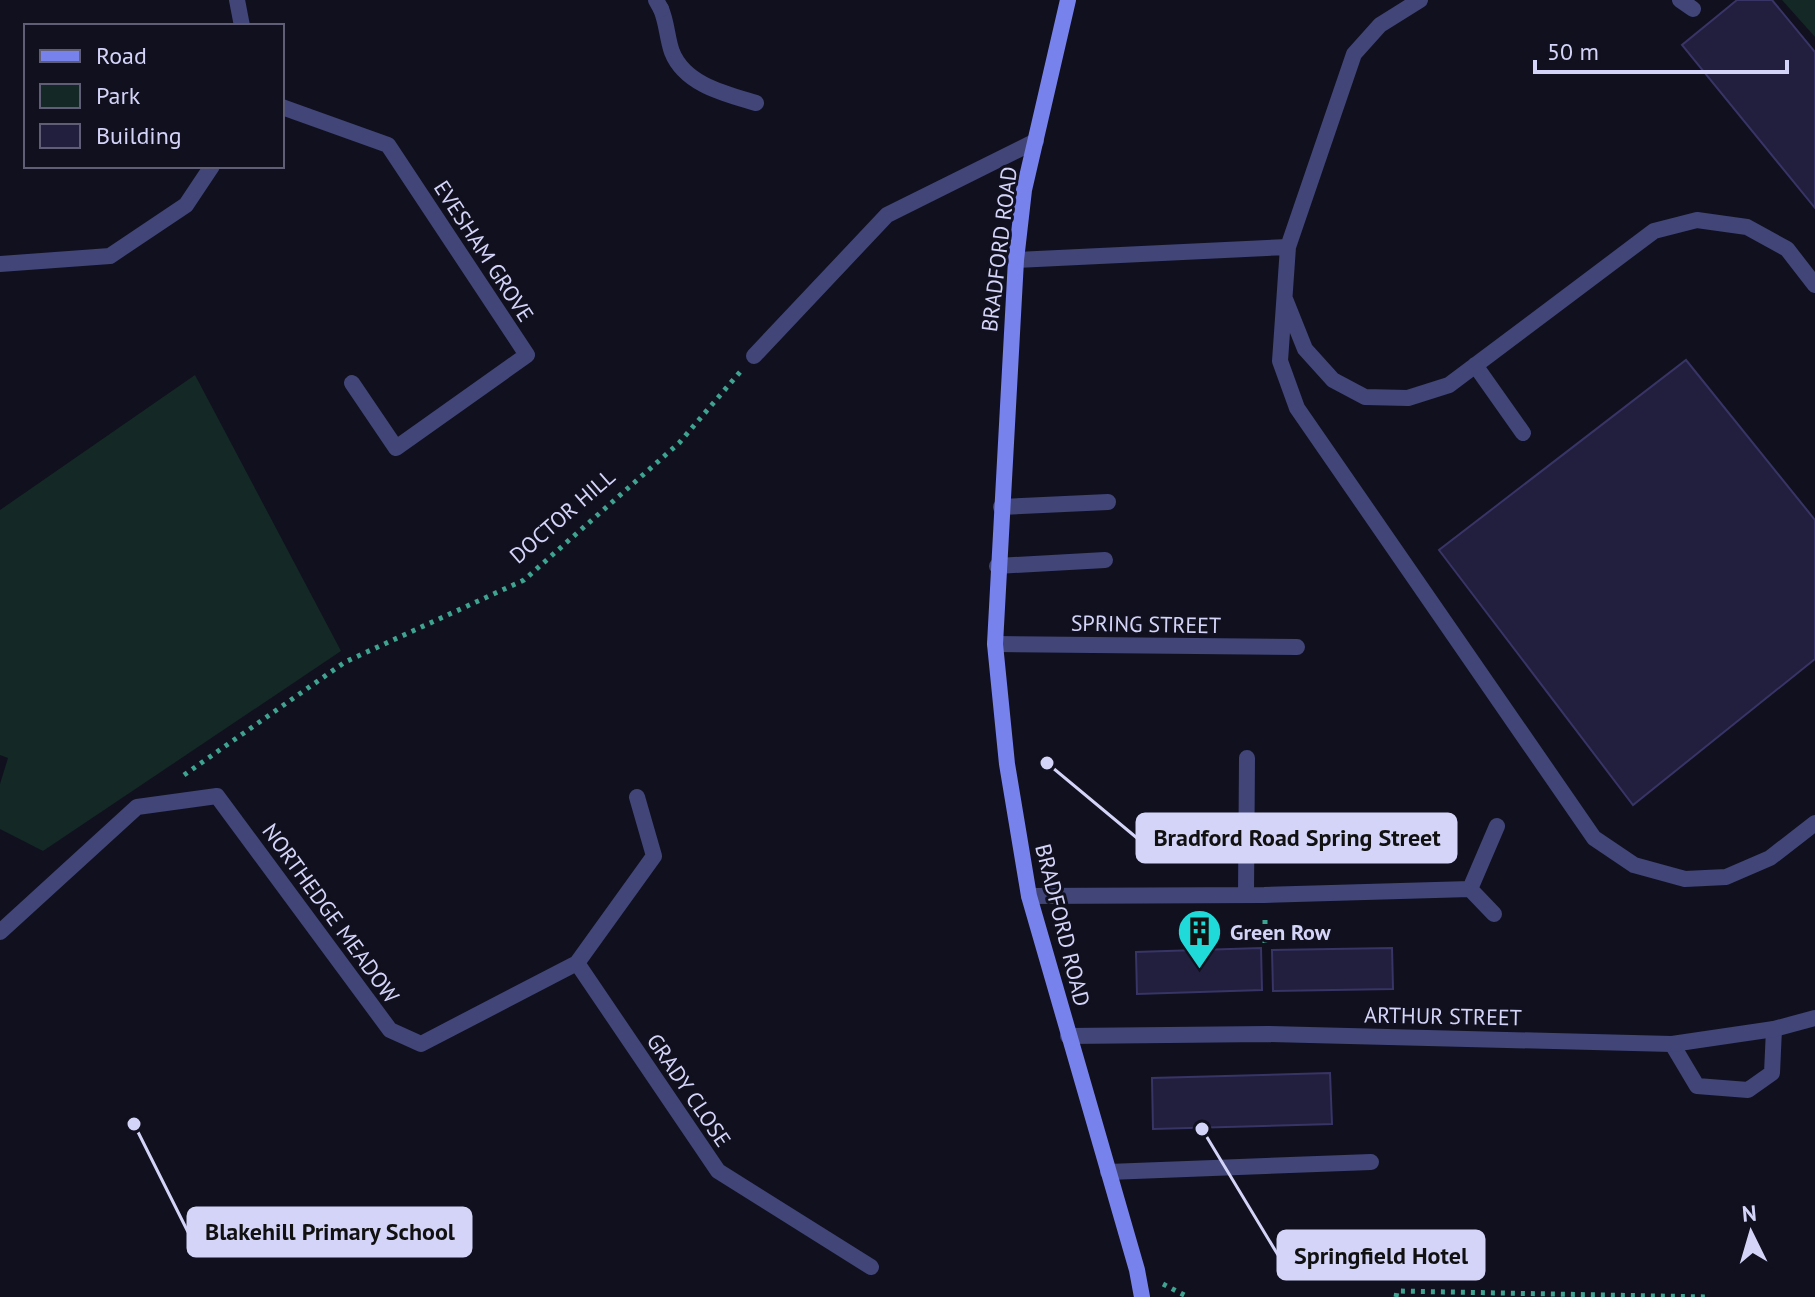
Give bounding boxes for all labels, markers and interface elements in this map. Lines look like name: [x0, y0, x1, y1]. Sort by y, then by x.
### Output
legend: [24, 24, 284, 168]
scale bar: [1535, 24, 1787, 74]
text: 50 m: [1547, 36, 1599, 67]
text: Road: [96, 40, 147, 71]
text: Park: [96, 80, 141, 111]
text: Building: [96, 120, 182, 151]
street label: BRADFORD ROAD: [975, 165, 1023, 333]
street label: EVESHAM GROVE: [428, 175, 540, 327]
street label: DOCTOR HILL: [504, 463, 620, 569]
street label: SPRING STREET: [1071, 609, 1221, 639]
callout: Bradford Road Spring Street: [1137, 814, 1456, 862]
street label: NORTHEDGE MEADOW: [256, 818, 406, 1009]
text: Bradford Road Spring Street: [1153, 822, 1441, 853]
street label: BRADFORD ROAD: [1029, 841, 1097, 1009]
building icon: Green Row: [1175, 908, 1223, 971]
place label: Green Row: [1230, 918, 1332, 946]
street label: ARTHUR STREET: [1364, 1001, 1522, 1031]
street label: GRADY CLOSE: [641, 1028, 737, 1152]
north arrow: [1711, 1193, 1791, 1273]
text: N: [1741, 1198, 1758, 1228]
callout: Blakehill Primary School: [188, 1208, 471, 1256]
text: Blakehill Primary School: [205, 1216, 456, 1247]
callout: Springfield Hotel: [1278, 1231, 1484, 1279]
text: Springfield Hotel: [1294, 1240, 1469, 1271]

